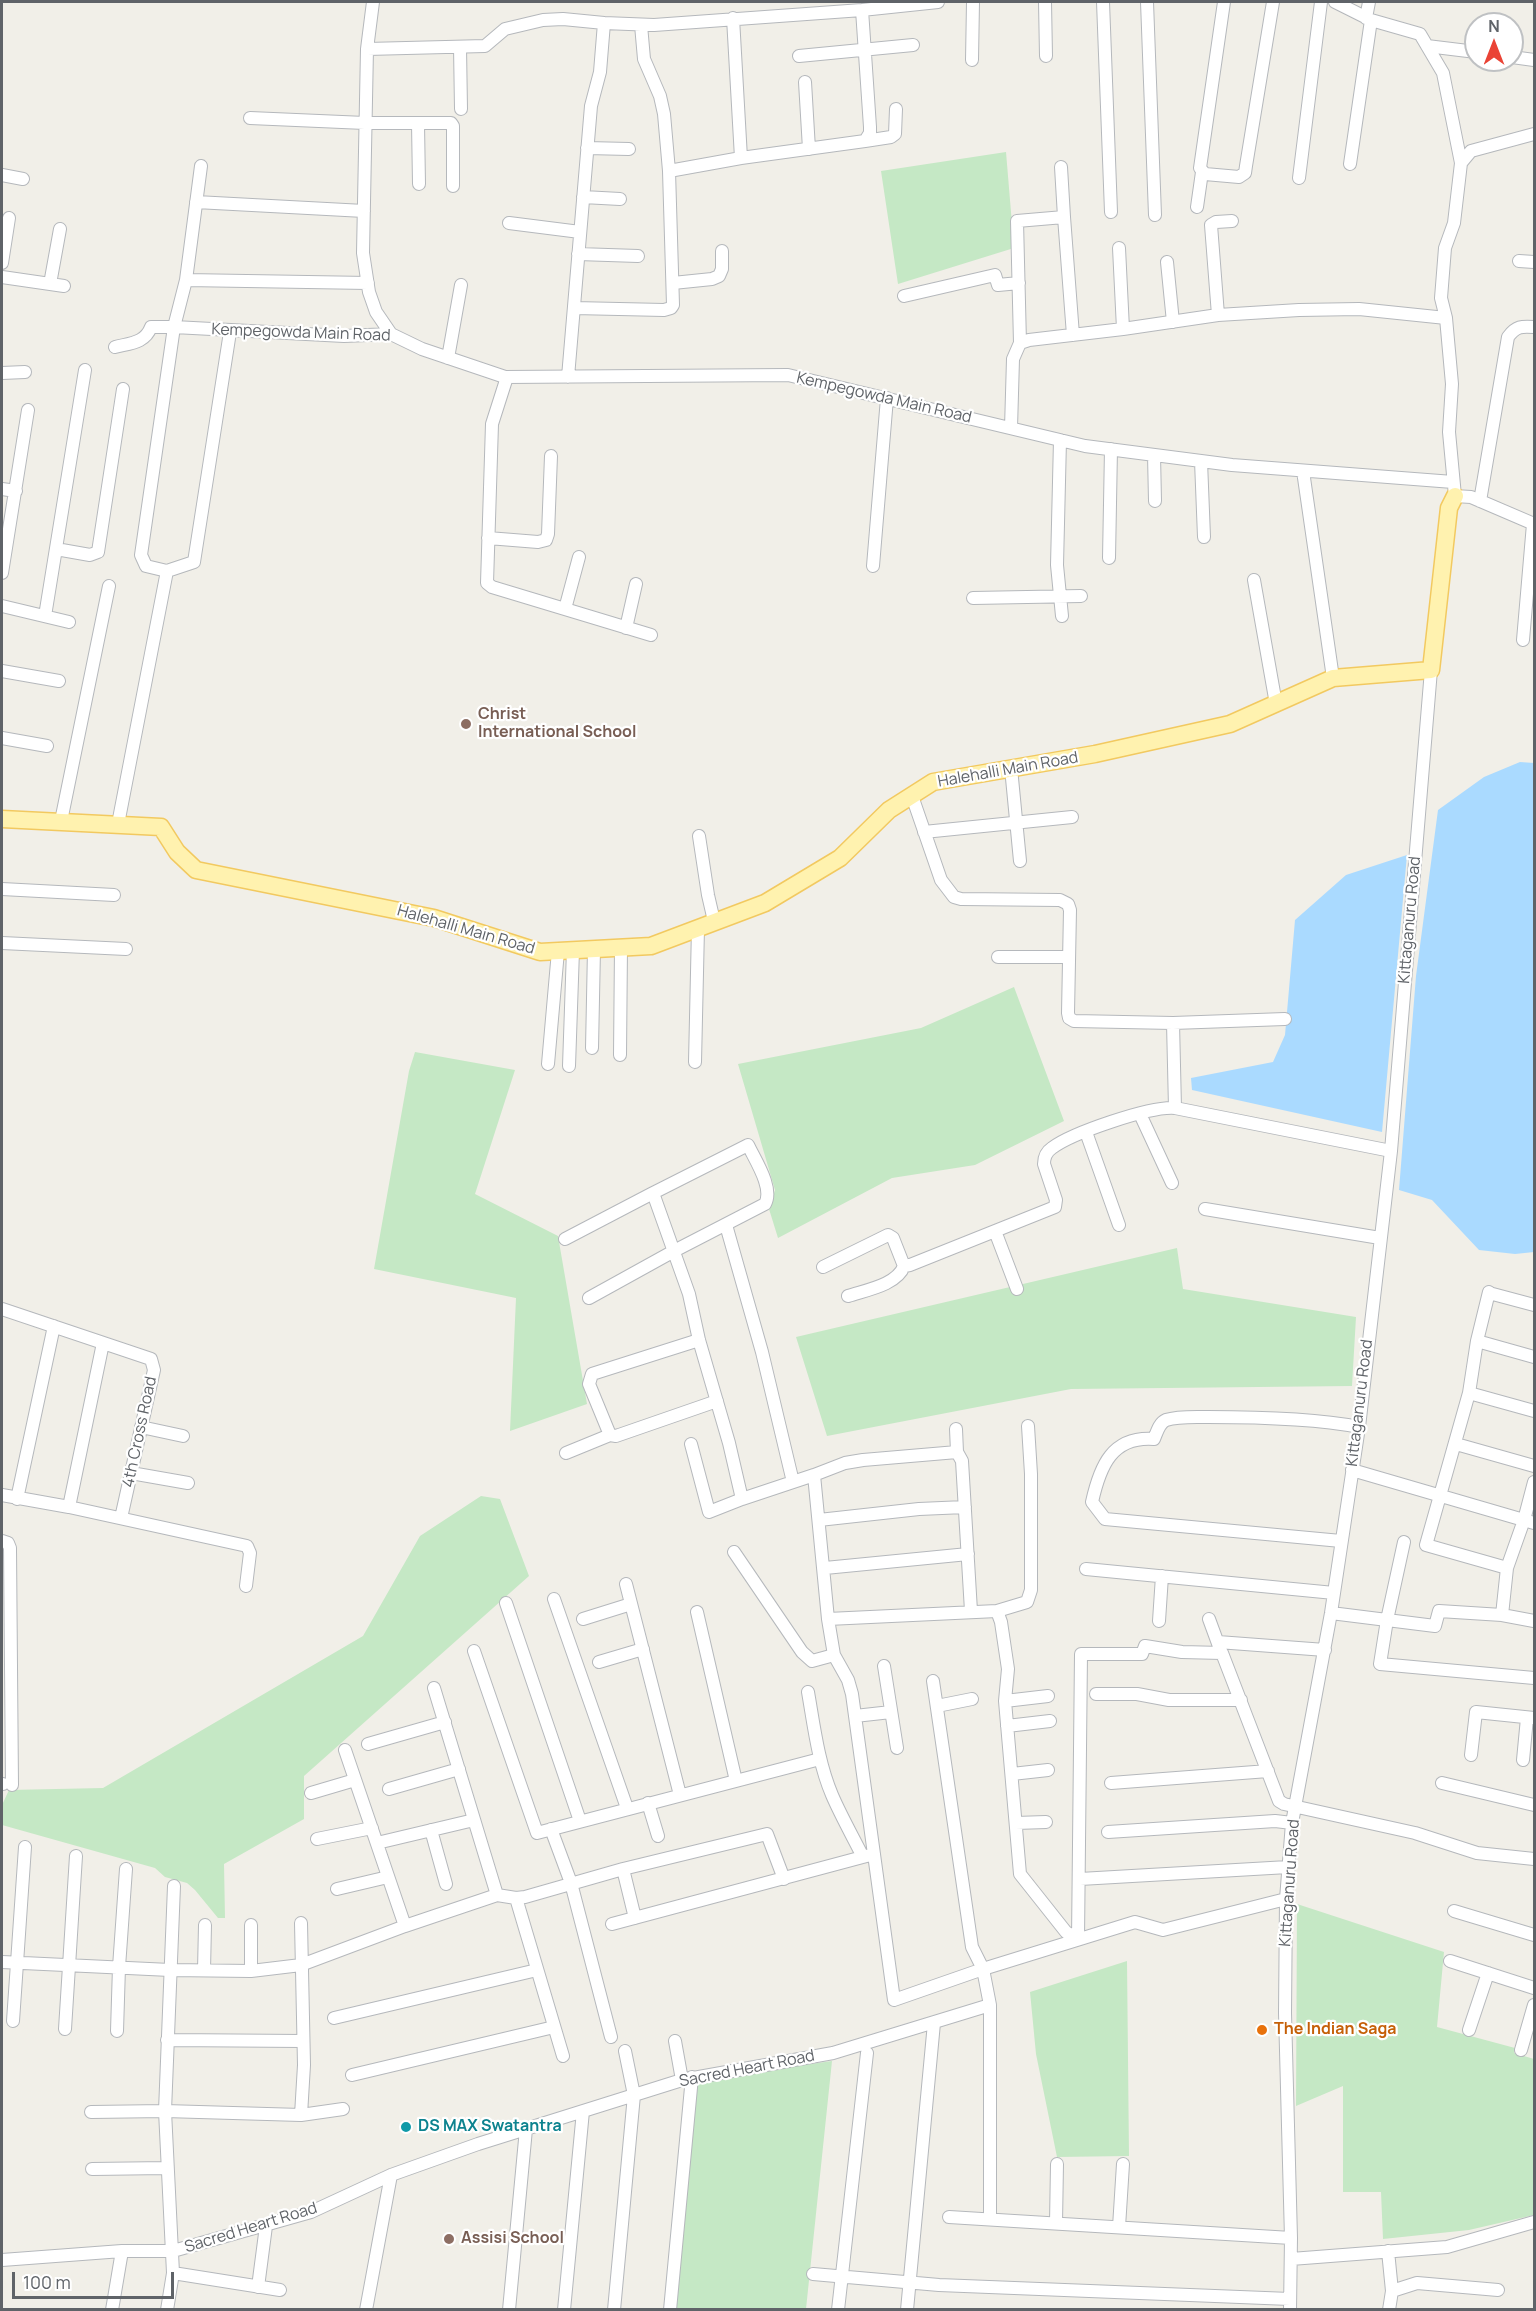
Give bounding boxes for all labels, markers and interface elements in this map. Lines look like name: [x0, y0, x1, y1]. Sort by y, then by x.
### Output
north arrow: [1464, 12, 1524, 72]
text: N: [1488, 15, 1500, 37]
street label: Kempegowda Main Road: [211, 320, 391, 346]
street label: Kempegowda Main Road: [795, 368, 973, 428]
place label: Christ International School: [478, 705, 636, 743]
marker: Christ International School: [459, 717, 473, 731]
street label: Halehalli Main Road: [936, 748, 1080, 792]
street label: Kittaganuru Road: [1395, 856, 1425, 984]
street label: Halehalli Main Road: [395, 901, 537, 959]
street label: Kittaganuru Road: [1343, 1338, 1377, 1468]
street label: 4th Cross Road: [119, 1375, 161, 1489]
street label: Kittaganuru Road: [1276, 1819, 1304, 1947]
place label: The Indian Saga: [1274, 2020, 1396, 2040]
marker: The Indian Saga: [1255, 2023, 1269, 2037]
street label: Sacred Heart Road: [678, 2046, 816, 2092]
place label: DS MAX Swatantra: [418, 2117, 562, 2137]
marker: DS MAX Swatantra: [399, 2120, 413, 2134]
street label: Sacred Heart Road: [182, 2199, 320, 2257]
place label: Assisi School: [461, 2229, 564, 2249]
marker: Assisi School: [442, 2232, 456, 2246]
scale bar: [15, 2260, 177, 2298]
text: 100 m: [23, 2270, 71, 2294]

